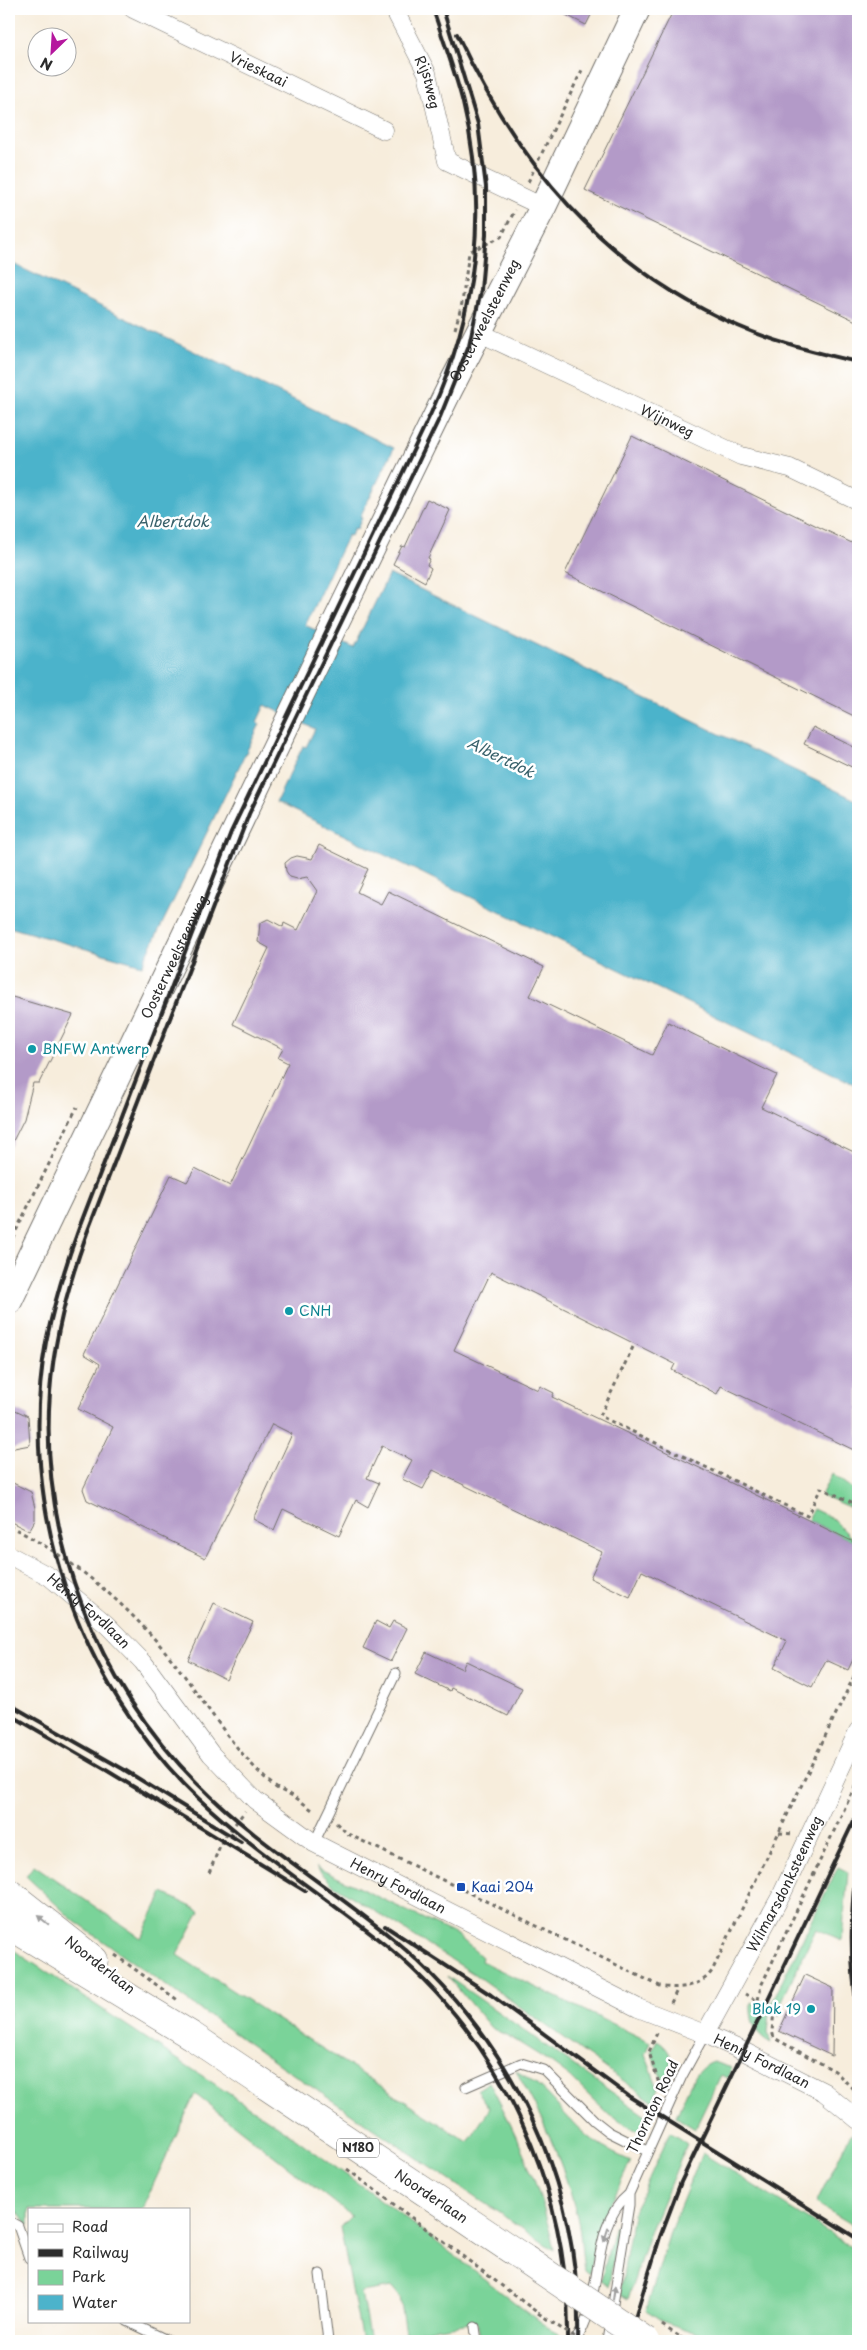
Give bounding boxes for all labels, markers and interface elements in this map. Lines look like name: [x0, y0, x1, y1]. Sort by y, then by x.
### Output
north arrow: [28, 28, 78, 78]
street label: Vrieskaai: [226, 46, 291, 92]
street label: Rijstweg: [410, 51, 446, 111]
text: N: [37, 52, 56, 76]
street label: Oosterweelsteenweg: [444, 255, 525, 385]
street label: Wijnweg: [637, 399, 698, 442]
water label: Albertdok: [137, 509, 210, 532]
water label: Albertdok: [464, 730, 540, 783]
street label: Oosterweelsteenweg: [135, 891, 213, 1022]
place label: BNFW Antwerp: [42, 1038, 149, 1059]
marker: BNFW Antwerp: [26, 1043, 38, 1055]
place label: CNH: [299, 1300, 331, 1321]
marker: CNH: [283, 1305, 295, 1317]
street label: Henry Fordlaan: [43, 1568, 135, 1653]
street label: Wilmarsdonksteenweg: [741, 1812, 827, 1956]
street label: Henry Fordlaan: [347, 1852, 450, 1918]
place label: Kaai 204: [471, 1876, 534, 1897]
marker: Kaai 204: [455, 1881, 467, 1893]
one-way arrow: [37, 1914, 50, 1925]
street label: Noorderlaan: [61, 1930, 140, 1999]
place label: Blok 19: [752, 1998, 801, 2019]
marker: Blok 19: [805, 2003, 817, 2015]
street label: Henry Fordlaan: [710, 2028, 814, 2093]
street label: Thornton Road: [622, 2056, 684, 2157]
road number: N180: [337, 2138, 379, 2158]
street label: Noorderlaan: [391, 2164, 472, 2228]
legend: [28, 2208, 190, 2322]
text: Road: [72, 2214, 108, 2237]
one-way arrow: [601, 2228, 609, 2243]
text: Railway: [72, 2240, 129, 2263]
text: Park: [72, 2264, 106, 2287]
one-way arrow: [610, 2285, 618, 2301]
text: Water: [72, 2290, 117, 2313]

